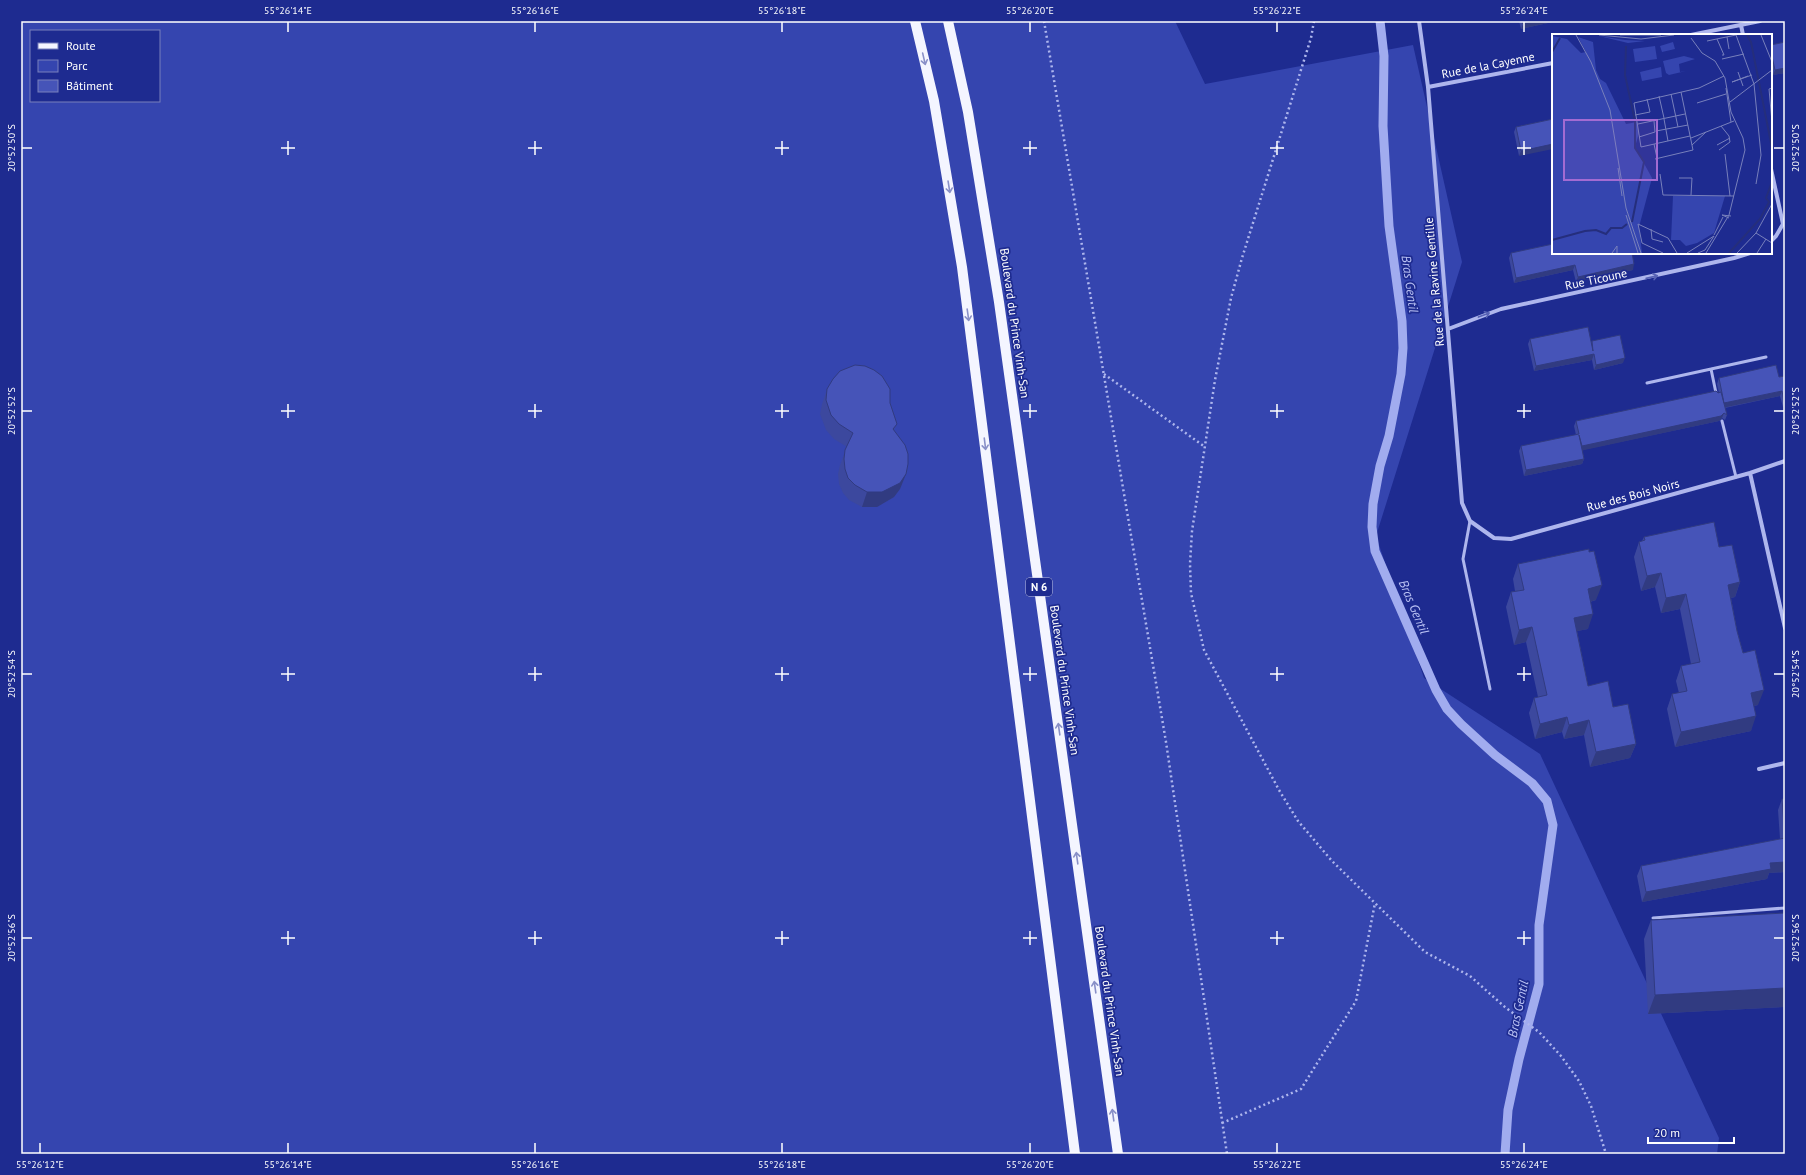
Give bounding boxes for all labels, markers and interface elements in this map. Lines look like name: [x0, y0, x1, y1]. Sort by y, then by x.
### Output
text: 55°26'14"E: [264, 4, 312, 17]
text: 55°26'16"E: [511, 4, 559, 17]
text: 55°26'18"E: [758, 4, 806, 17]
text: 55°26'20"E: [1006, 4, 1054, 17]
text: 55°26'22"E: [1253, 4, 1301, 17]
text: 55°26'24"E: [1500, 4, 1548, 17]
legend: [30, 30, 160, 102]
inset map: [1552, 34, 1772, 254]
text: Route: [66, 38, 96, 53]
street label: Rue de la Cayenne: [1440, 49, 1536, 81]
one-way arrow: [921, 52, 929, 65]
text: Parc: [66, 58, 88, 73]
text: Bâtiment: [66, 78, 113, 93]
text: 20°52'50"S: [5, 124, 18, 172]
text: 20°52'50"S: [1789, 124, 1802, 172]
one-way arrow: [945, 180, 953, 193]
street label: Rue de la Ravine Gentille: [1421, 217, 1447, 347]
street label: Boulevard du Prince Vinh-San: [997, 247, 1033, 399]
water label: Bras Gentil: [1398, 254, 1423, 314]
street label: Rue Ticoune: [1564, 265, 1628, 293]
one-way arrow: [1645, 272, 1658, 280]
one-way arrow: [964, 308, 972, 321]
one-way arrow: [1478, 311, 1490, 319]
text: 20°52'52"S: [5, 387, 18, 435]
text: 20°52'52"S: [1789, 387, 1802, 435]
one-way arrow: [981, 437, 989, 450]
street label: Rue des Bois Noirs: [1585, 475, 1681, 515]
water label: Bras Gentil: [1395, 577, 1433, 637]
road number: N 6: [1026, 578, 1052, 596]
street label: Boulevard du Prince Vinh-San: [1047, 604, 1083, 756]
text: 20°52'54"S: [5, 650, 18, 698]
text: 20°52'54"S: [1789, 650, 1802, 698]
one-way arrow: [1055, 723, 1063, 736]
one-way arrow: [1073, 852, 1081, 865]
text: 20°52'56"S: [5, 914, 18, 962]
text: 20°52'56"S: [1789, 914, 1802, 962]
street label: Boulevard du Prince Vinh-San: [1092, 925, 1128, 1077]
water label: Bras Gentil: [1504, 979, 1532, 1039]
one-way arrow: [1091, 981, 1099, 994]
one-way arrow: [1109, 1109, 1117, 1122]
scale bar: [1648, 1119, 1734, 1145]
text: 20 m: [1654, 1125, 1680, 1140]
text: 55°26'12"E: [16, 1158, 64, 1171]
text: 55°26'14"E: [264, 1158, 312, 1171]
text: 55°26'16"E: [511, 1158, 559, 1171]
text: 55°26'18"E: [758, 1158, 806, 1171]
text: 55°26'20"E: [1006, 1158, 1054, 1171]
text: 55°26'22"E: [1253, 1158, 1301, 1171]
text: 55°26'24"E: [1500, 1158, 1548, 1171]

